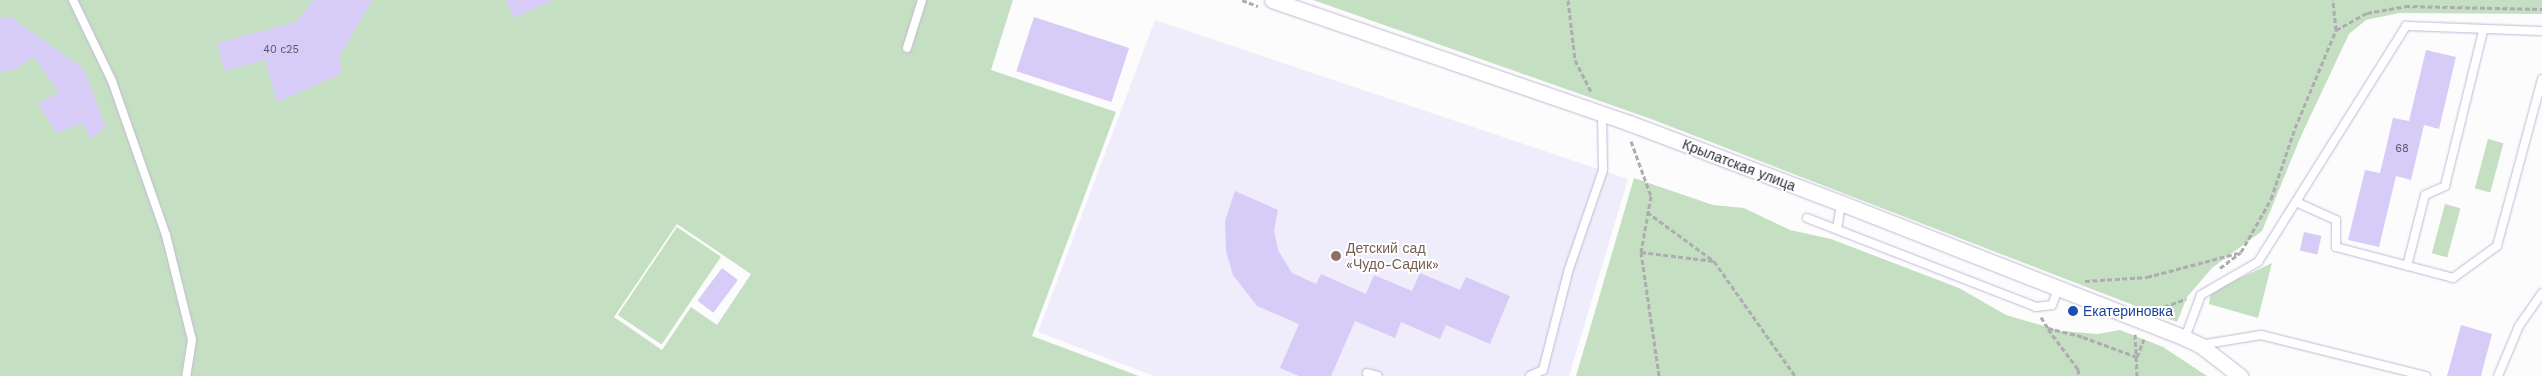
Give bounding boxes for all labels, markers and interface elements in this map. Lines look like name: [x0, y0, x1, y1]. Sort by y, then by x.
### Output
house number: 40 с25: [263, 43, 299, 57]
street label: Крылатская улица: [1680, 136, 1798, 194]
house number: 68: [2395, 142, 2409, 156]
place label: Детский сад «Чудо-Садик»: [1346, 240, 1439, 272]
marker: Детский сад «Чудо-Садик»: [1330, 250, 1342, 262]
place label: Екатериновка: [2083, 303, 2173, 319]
marker: Екатериновка: [2067, 305, 2079, 317]

